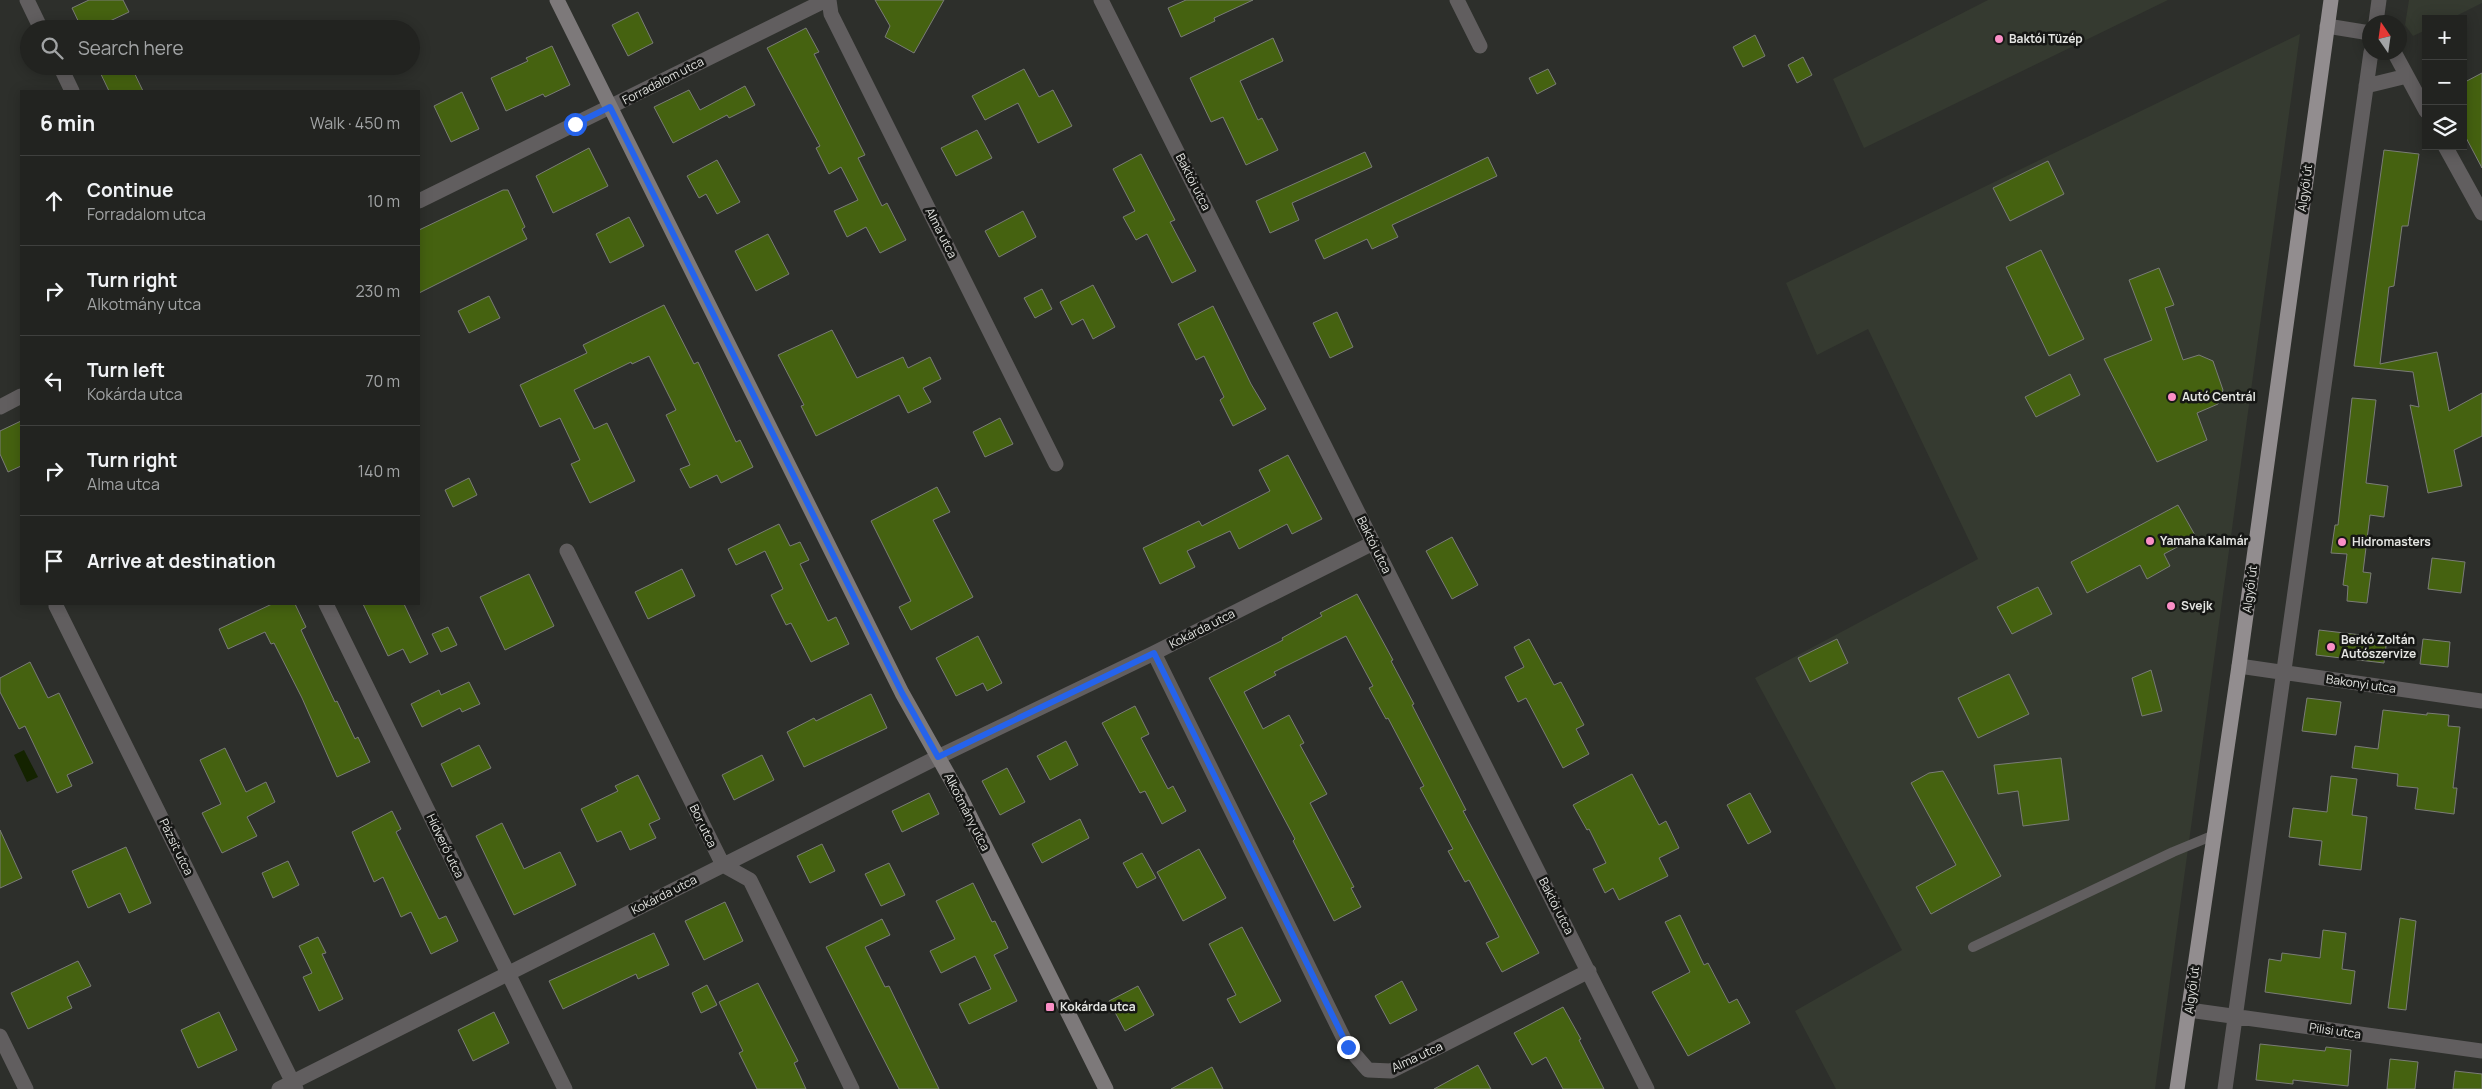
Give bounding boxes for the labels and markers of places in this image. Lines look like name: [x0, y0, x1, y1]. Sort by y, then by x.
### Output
place label: Baktói Tüzép: [2009, 30, 2083, 47]
marker: Baktói Tüzép: [1993, 33, 2005, 45]
place label: Autó Centrál: [2182, 388, 2256, 405]
marker: Autó Centrál: [2166, 391, 2178, 403]
place label: Yamaha Kalmár: [2160, 532, 2249, 549]
place label: Hidromasters: [2352, 533, 2431, 550]
marker: Yamaha Kalmár: [2144, 535, 2156, 547]
marker: Hidromasters: [2336, 536, 2348, 548]
place label: Svejk: [2181, 597, 2213, 614]
marker: Svejk: [2165, 600, 2177, 612]
place label: Berkó Zoltán Autószervize: [2341, 631, 2416, 662]
marker: Berkó Zoltán Autószervize: [2325, 641, 2337, 653]
place label: Kokárda utca: [1060, 998, 1136, 1015]
marker: Kokárda utca: [1044, 1001, 1056, 1013]

